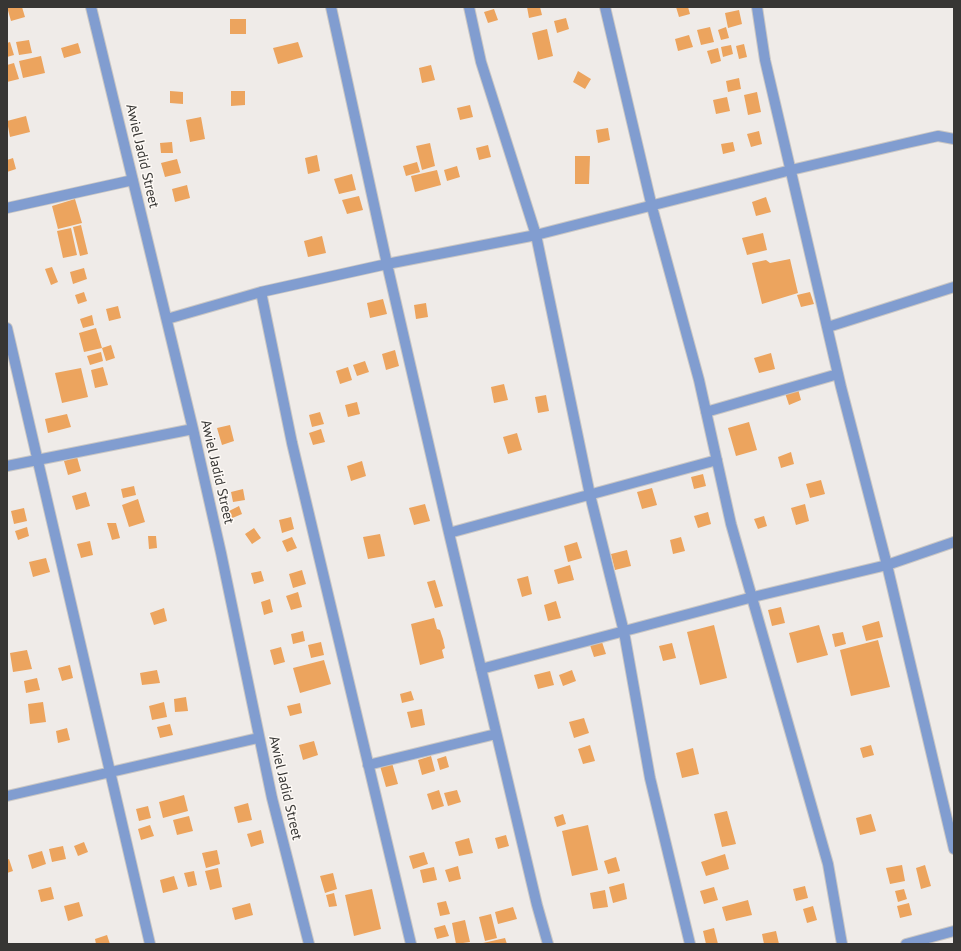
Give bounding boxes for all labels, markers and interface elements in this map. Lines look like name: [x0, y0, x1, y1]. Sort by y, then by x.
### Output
street label: Awiel Jadid Street: [122, 102, 162, 210]
street label: Awiel Jadid Street: [197, 418, 237, 526]
street label: Awiel Jadid Street: [265, 734, 305, 842]

